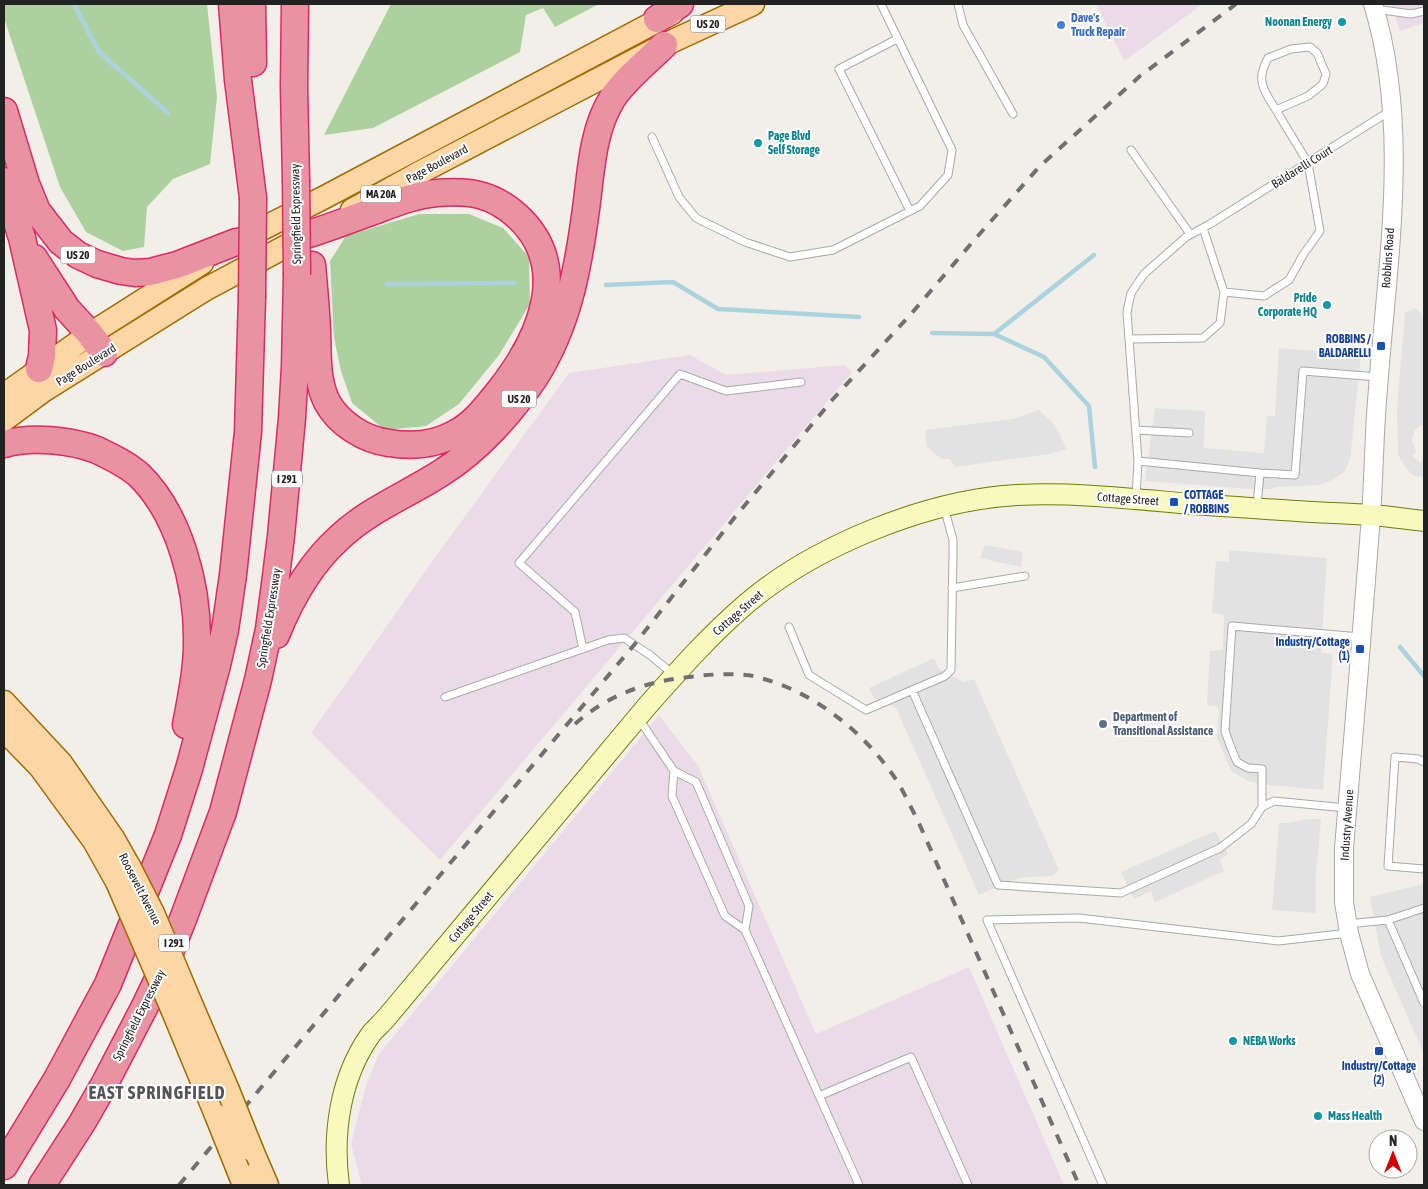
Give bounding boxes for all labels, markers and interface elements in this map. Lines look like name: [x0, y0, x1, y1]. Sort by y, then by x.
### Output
place label: Dave's Truck Repair: [1071, 11, 1126, 39]
road number: US 20: [690, 15, 726, 32]
place label: Noonan Energy: [1265, 15, 1332, 29]
marker: Noonan Energy: [1336, 16, 1348, 28]
marker: Dave's Truck Repair: [1055, 19, 1067, 31]
place label: Page Blvd Self Storage: [768, 129, 820, 157]
marker: Page Blvd Self Storage: [752, 137, 764, 149]
street label: Page Boulevard: [404, 142, 470, 186]
street label: Baldarelli Court: [1269, 142, 1335, 191]
street label: Springfield Expressway: [288, 164, 304, 264]
road number: MA 20A: [361, 185, 401, 202]
street label: Robbins Road: [1379, 227, 1397, 289]
road number: US 20: [60, 246, 96, 264]
place label: Pride Corporate HQ: [1258, 291, 1318, 319]
marker: Pride Corporate HQ: [1321, 299, 1333, 311]
place label: ROBBINS / BALDARELLI: [1319, 332, 1372, 360]
marker: ROBBINS / BALDARELLI: [1375, 340, 1387, 352]
street label: Page Boulevard: [53, 341, 119, 389]
road number: US 20: [502, 390, 536, 408]
road number: I 291: [272, 470, 302, 488]
place label: COTTAGE / ROBBINS: [1184, 488, 1229, 516]
street label: Cottage Street: [1097, 490, 1160, 508]
marker: COTTAGE / ROBBINS: [1168, 496, 1180, 508]
street label: Springfield Expressway: [254, 567, 284, 669]
street label: Cottage Street: [710, 587, 766, 639]
place label: Industry/Cottage (1): [1276, 635, 1351, 663]
marker: Industry/Cottage (1): [1354, 643, 1366, 655]
place label: Department of Transitional Assistance: [1113, 710, 1214, 738]
marker: Department of Transitional Assistance: [1097, 718, 1109, 730]
street label: Industry Avenue: [1338, 789, 1356, 861]
street label: Roosevelt Avenue: [116, 851, 164, 927]
street label: Cottage Street: [446, 888, 497, 945]
road number: I 291: [159, 934, 189, 951]
street label: Springfield Expressway: [110, 967, 168, 1063]
place label: NEBA Works: [1243, 1034, 1296, 1048]
marker: NEBA Works: [1227, 1035, 1239, 1047]
marker: Industry/Cottage (2): [1373, 1045, 1385, 1057]
place label: Industry/Cottage (2): [1342, 1059, 1417, 1087]
district label: EAST SPRINGFIELD: [88, 1082, 226, 1103]
place label: Mass Health: [1328, 1109, 1382, 1123]
marker: Mass Health: [1312, 1110, 1324, 1122]
north arrow: [1368, 1129, 1418, 1179]
text: N: [1389, 1133, 1397, 1149]

